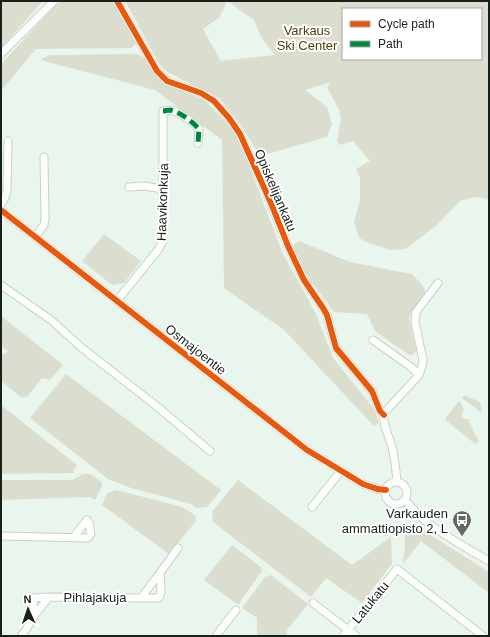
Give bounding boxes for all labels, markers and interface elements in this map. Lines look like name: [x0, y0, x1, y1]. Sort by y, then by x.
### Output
legend: [342, 8, 482, 60]
text: Cycle path: [378, 17, 435, 31]
park label: Varkaus Ski Center: [277, 23, 338, 53]
text: Path: [378, 37, 403, 51]
street label: Opiskelijankatu: [251, 147, 300, 234]
street label: Haavikonkuja: [154, 162, 171, 241]
street label: Osmajoentie: [162, 321, 229, 378]
place label: Varkauden ammattiopisto 2, L: [342, 506, 448, 536]
bus stop icon: Varkauden ammattiopisto 2, L: [451, 509, 473, 537]
street label: Latukatu: [349, 578, 392, 626]
north arrow: [8, 589, 48, 629]
street label: Pihlajakuja: [64, 590, 127, 605]
text: N: [23, 593, 32, 605]

